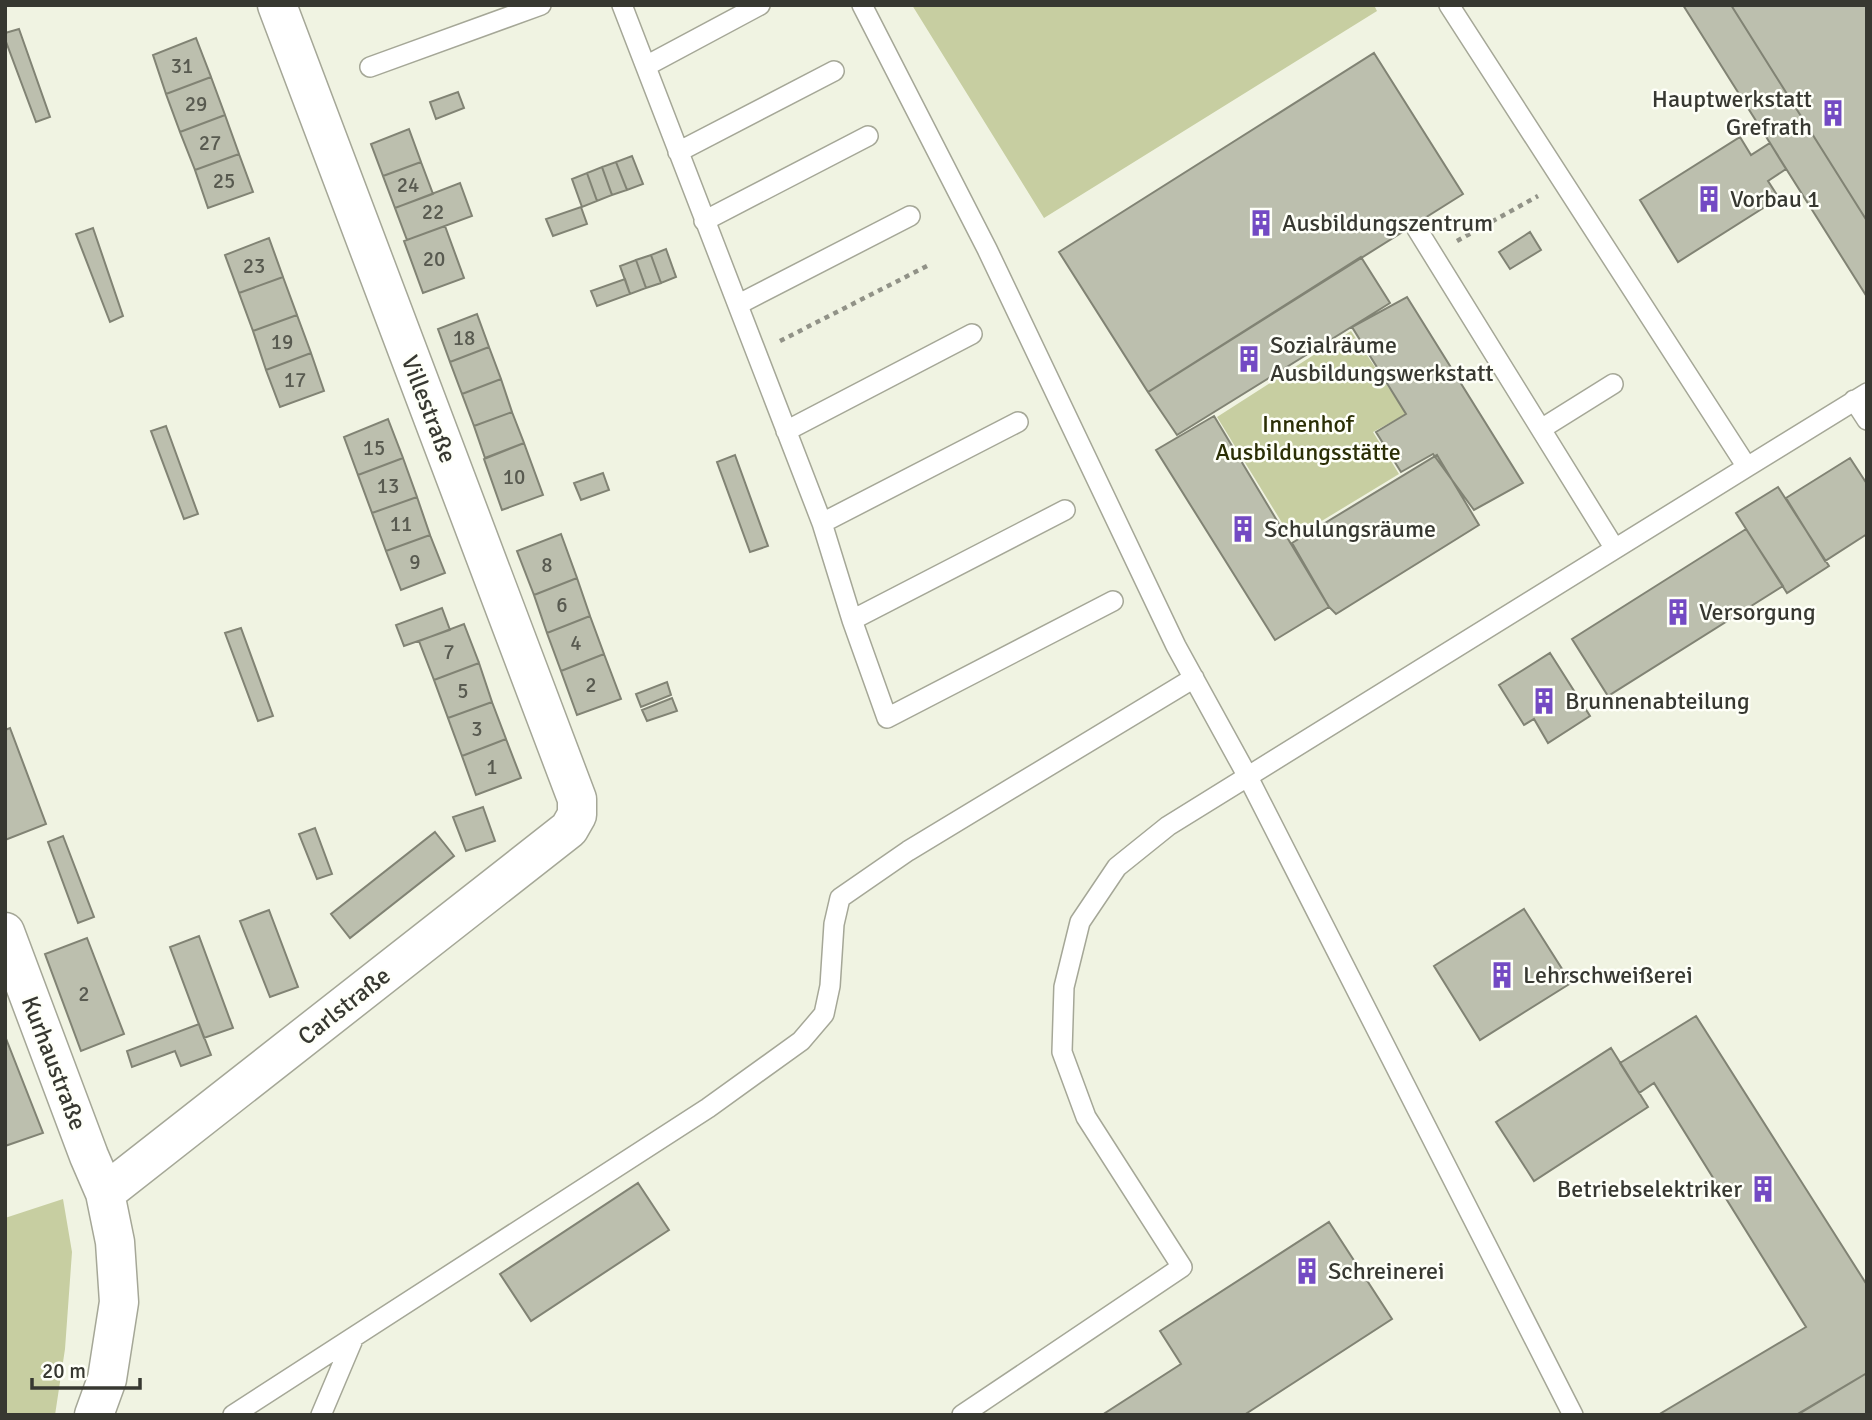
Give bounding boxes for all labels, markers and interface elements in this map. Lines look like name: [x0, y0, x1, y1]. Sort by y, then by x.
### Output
house number: 31: [171, 53, 193, 79]
place label: Hauptwerkstatt Grefrath: [1652, 84, 1812, 142]
house number: 29: [185, 91, 207, 117]
building icon: Hauptwerkstatt Grefrath: [1818, 98, 1848, 128]
house number: 27: [199, 130, 221, 156]
house number: 25: [213, 168, 235, 194]
house number: 24: [397, 172, 419, 198]
building icon: Vorbau 1: [1694, 184, 1724, 214]
place label: Vorbau 1: [1730, 184, 1820, 214]
house number: 22: [422, 199, 444, 225]
building icon: Ausbildungszentrum: [1246, 208, 1276, 238]
place label: Ausbildungszentrum: [1282, 208, 1493, 238]
house number: 20: [423, 246, 445, 272]
house number: 23: [243, 253, 265, 279]
house number: 18: [453, 325, 475, 351]
house number: 19: [271, 329, 293, 355]
place label: Sozialräume Ausbildungswerkstatt: [1270, 330, 1494, 388]
building icon: Sozialräume Ausbildungswerkstatt: [1234, 344, 1264, 374]
street label: Villestraße: [395, 351, 463, 467]
house number: 17: [284, 367, 306, 393]
park label: Innenhof Ausbildungsstätte: [1215, 409, 1401, 467]
house number: 15: [363, 435, 385, 461]
house number: 10: [503, 464, 525, 490]
house number: 13: [377, 473, 399, 499]
house number: 11: [390, 511, 412, 537]
building icon: Schulungsräume: [1228, 514, 1258, 544]
place label: Schulungsräume: [1264, 514, 1436, 544]
house number: 9: [409, 549, 421, 575]
house number: 8: [541, 552, 553, 578]
house number: 6: [556, 592, 568, 618]
building icon: Versorgung: [1663, 597, 1693, 627]
place label: Versorgung: [1699, 597, 1816, 627]
house number: 4: [570, 630, 582, 656]
house number: 7: [443, 639, 455, 665]
house number: 2: [585, 672, 597, 698]
house number: 5: [457, 678, 469, 704]
building icon: Brunnenabteilung: [1529, 686, 1559, 716]
place label: Brunnenabteilung: [1565, 686, 1750, 716]
house number: 3: [471, 716, 483, 742]
house number: 1: [486, 754, 498, 780]
building icon: Lehrschweißerei: [1487, 960, 1517, 990]
place label: Lehrschweißerei: [1523, 960, 1693, 990]
street label: Carlstraße: [292, 961, 396, 1051]
house number: 2: [78, 981, 90, 1007]
street label: Kurhaustraße: [15, 992, 93, 1134]
place label: Betriebselektriker: [1557, 1174, 1742, 1204]
building icon: Betriebselektriker: [1748, 1174, 1778, 1204]
building icon: Schreinerei: [1292, 1256, 1322, 1286]
place label: Schreinerei: [1328, 1256, 1445, 1286]
scale bar: [32, 1346, 140, 1390]
text: 20 m: [42, 1358, 86, 1384]

